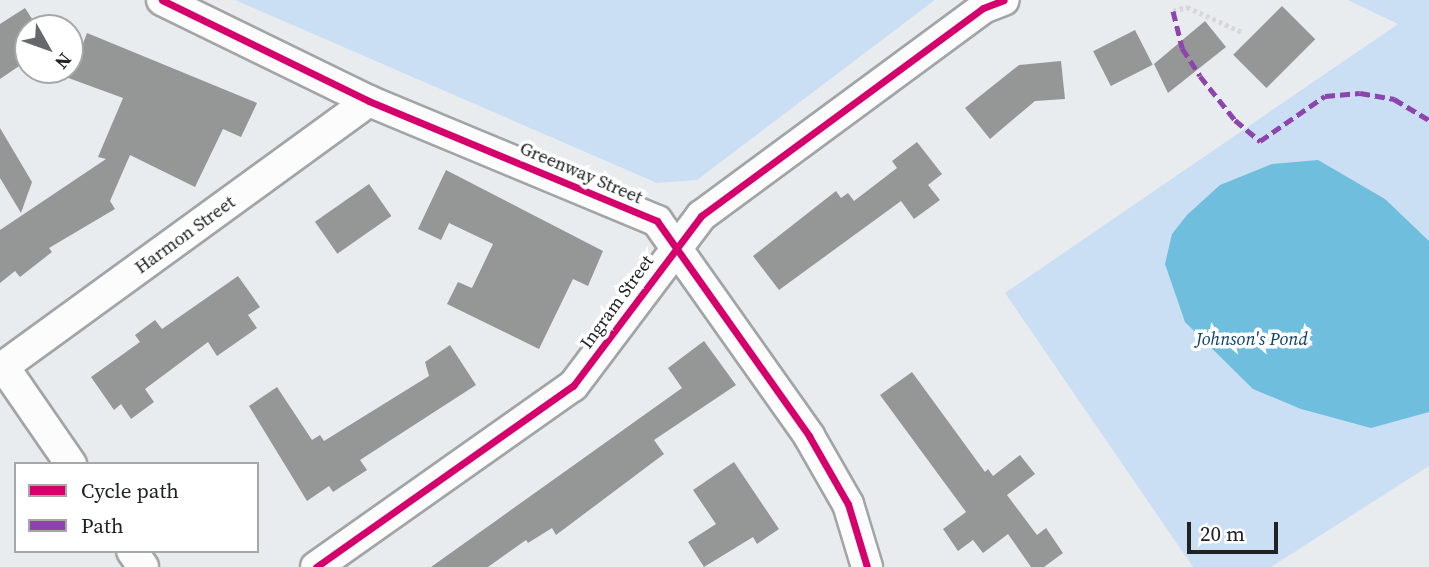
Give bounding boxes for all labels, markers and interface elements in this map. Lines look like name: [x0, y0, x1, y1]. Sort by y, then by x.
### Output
north arrow: [14, 14, 84, 84]
text: N: [49, 48, 78, 75]
street label: Greenway Street: [517, 138, 645, 208]
street label: Harmon Street: [131, 192, 239, 278]
street label: Ingram Street: [576, 251, 658, 353]
park label: Johnson's Pond: [1196, 328, 1308, 350]
legend: [14, 462, 259, 553]
text: Cycle path: [81, 476, 179, 505]
scale bar: [1191, 508, 1282, 552]
text: Path: [81, 511, 124, 540]
text: 20 m: [1200, 519, 1245, 548]

